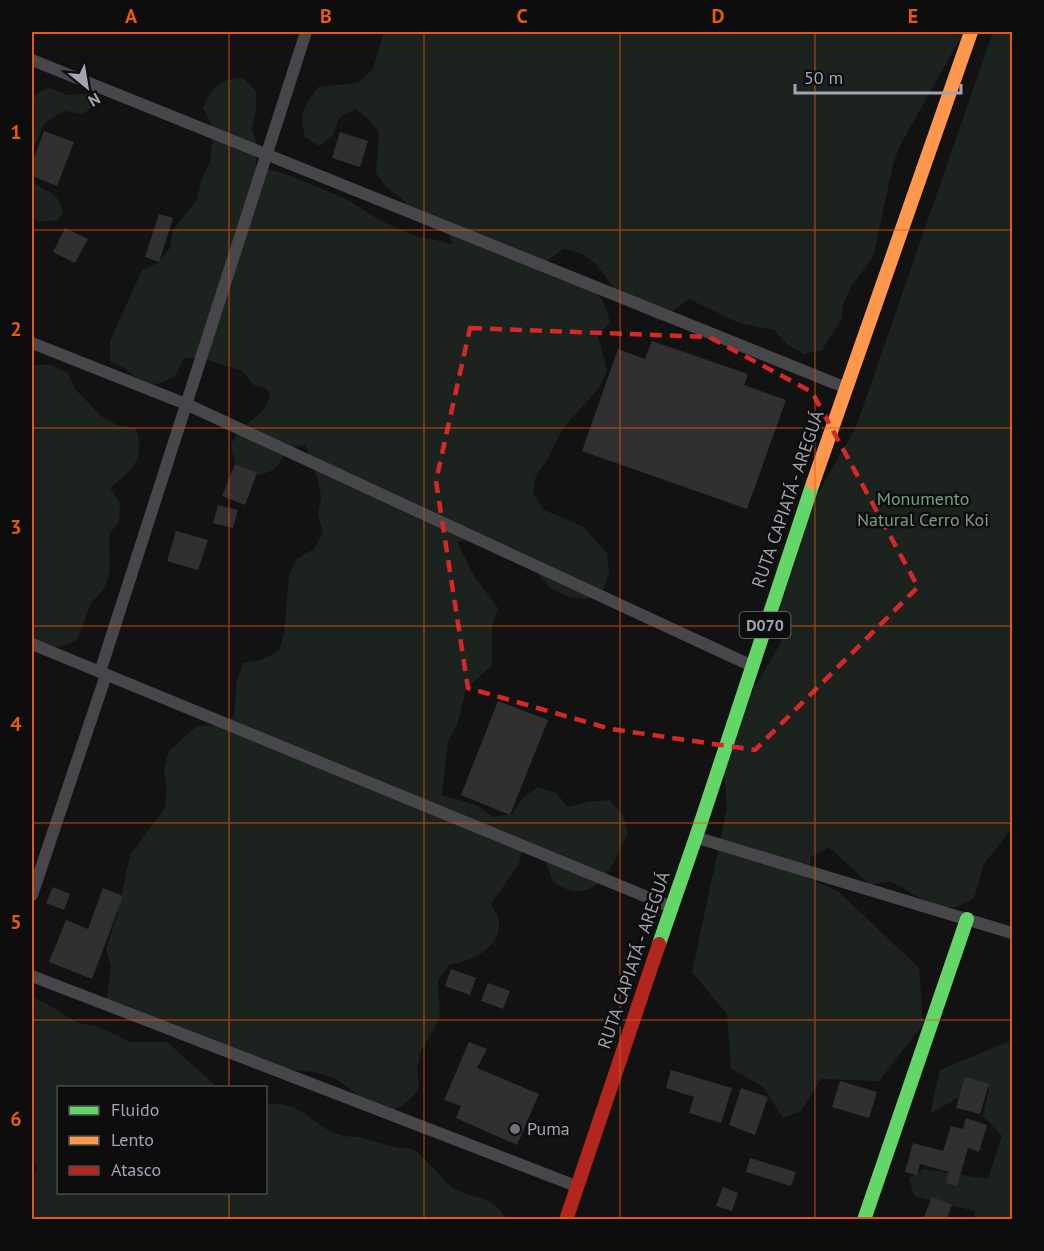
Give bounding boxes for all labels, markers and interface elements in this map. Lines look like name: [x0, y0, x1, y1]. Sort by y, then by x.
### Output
text: A: [125, 3, 138, 29]
text: B: [320, 3, 332, 29]
text: C: [516, 3, 528, 29]
text: D: [712, 3, 725, 29]
text: E: [908, 3, 918, 29]
north arrow: [57, 57, 117, 117]
scale bar: [795, 57, 962, 95]
text: 50 m: [804, 66, 843, 89]
text: N: [85, 89, 104, 111]
text: 1: [10, 119, 22, 145]
text: 2: [10, 316, 22, 342]
street label: RUTA CAPIATÁ - AREGUÁ: [746, 407, 829, 591]
park label: Monumento Natural Cerro Koi: [857, 487, 989, 531]
text: 3: [10, 514, 22, 540]
road number: D070: [740, 612, 790, 638]
text: 4: [10, 711, 22, 737]
street label: RUTA CAPIATÁ - AREGUÁ: [592, 868, 675, 1052]
text: 5: [10, 909, 22, 935]
legend: [57, 1086, 267, 1194]
text: Fluido: [111, 1098, 159, 1121]
text: 6: [10, 1106, 22, 1132]
place label: Puma: [527, 1117, 570, 1140]
marker: Puma: [508, 1122, 522, 1136]
text: Lento: [111, 1128, 154, 1151]
text: Atasco: [111, 1158, 161, 1181]

